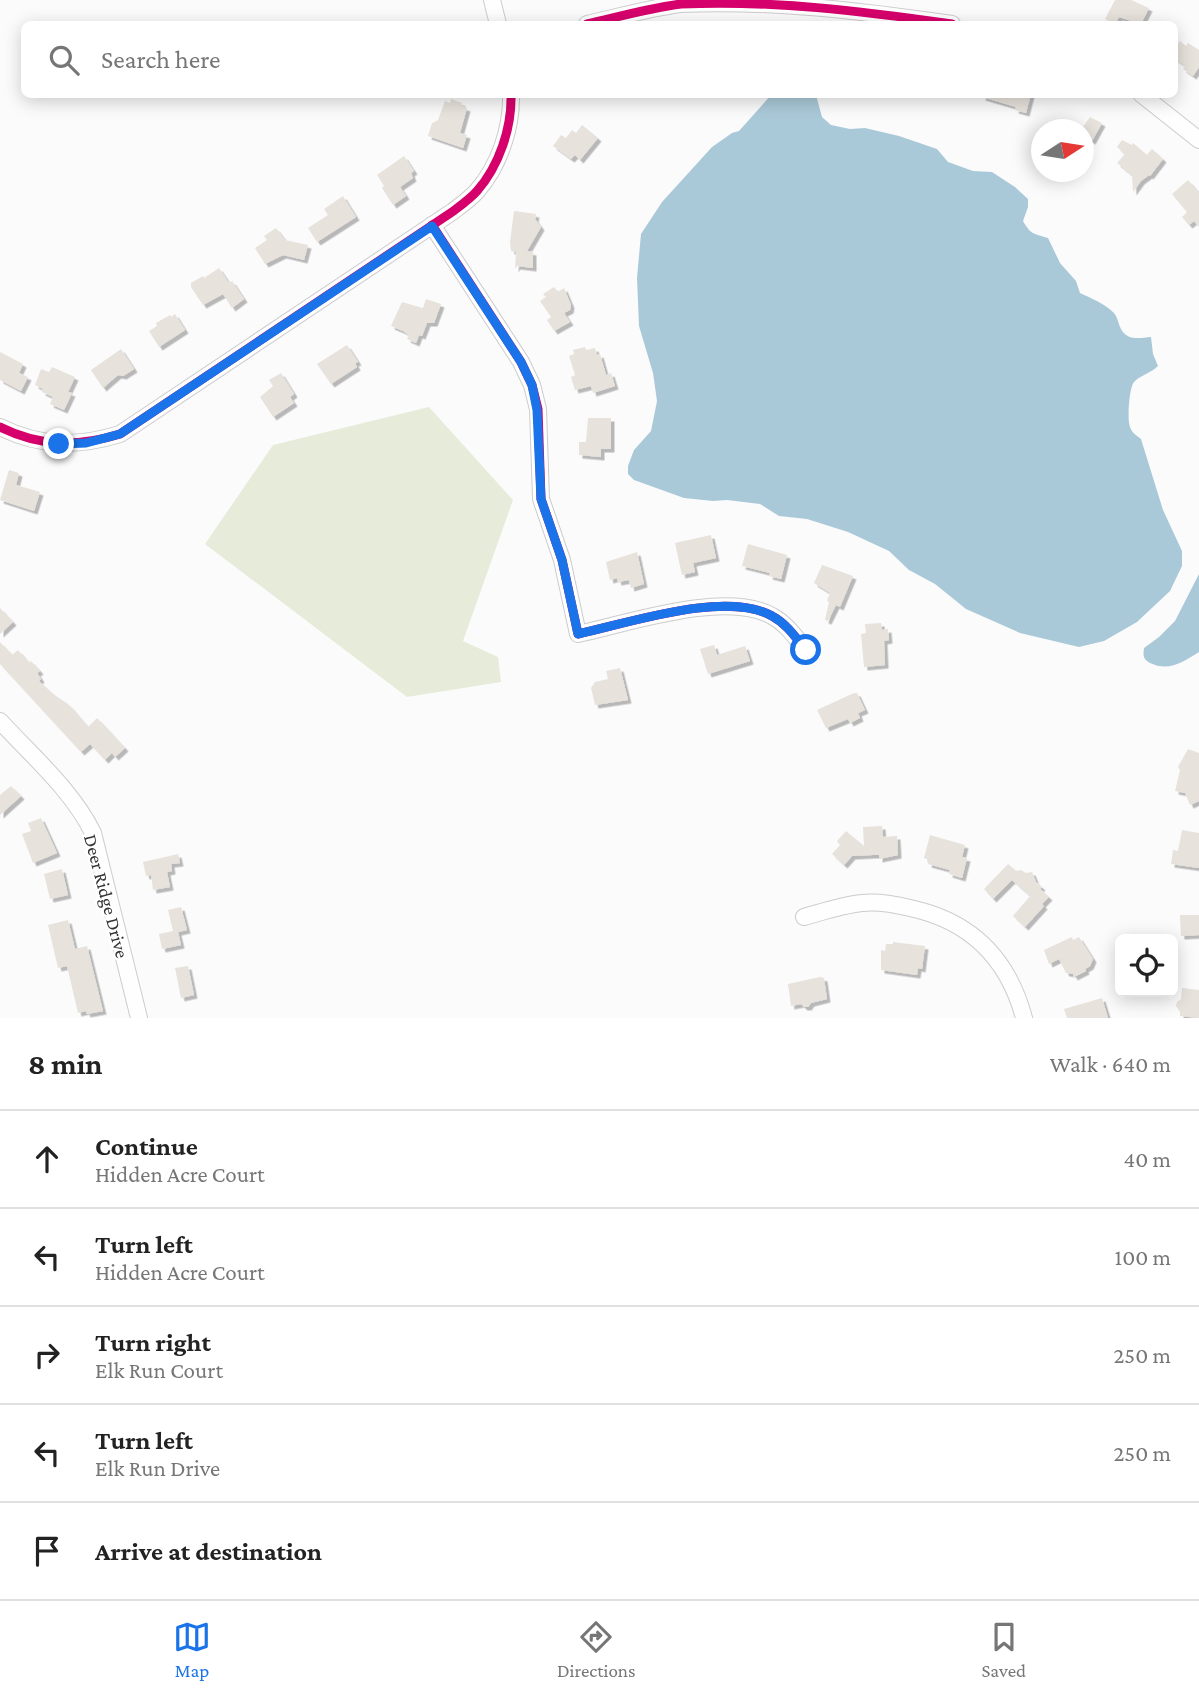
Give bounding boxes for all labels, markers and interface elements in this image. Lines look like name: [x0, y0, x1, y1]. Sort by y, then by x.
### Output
search box: [21, 21, 1178, 98]
icon: search: [45, 41, 83, 79]
text: Search here: [101, 45, 220, 74]
north arrow: [1031, 119, 1094, 182]
route end: [43, 428, 74, 459]
route start: [790, 634, 821, 665]
street label: Deer Ridge Drive: [80, 832, 133, 960]
map controls: [1115, 934, 1178, 997]
button: locate: [1115, 934, 1178, 997]
text: 8 min: [28, 1047, 103, 1080]
text: Walk · 640 m: [1050, 1051, 1171, 1077]
text: Continue: [95, 1132, 198, 1161]
icon: ahead: [28, 1140, 66, 1178]
text: 40 m: [1123, 1146, 1171, 1172]
text: Hidden Acre Court: [95, 1161, 265, 1187]
text: Turn left: [95, 1230, 193, 1259]
icon: left: [28, 1238, 66, 1276]
text: 100 m: [1115, 1244, 1171, 1270]
text: Hidden Acre Court: [95, 1259, 265, 1285]
text: Turn right: [95, 1328, 211, 1357]
icon: right: [28, 1336, 66, 1374]
text: 250 m: [1113, 1342, 1171, 1368]
text: Elk Run Court: [95, 1357, 223, 1383]
text: Turn left: [95, 1426, 193, 1455]
icon: left: [28, 1434, 66, 1472]
text: 250 m: [1113, 1440, 1171, 1466]
text: Elk Run Drive: [95, 1455, 220, 1481]
icon: arrive: [28, 1532, 66, 1570]
text: Arrive at destination: [95, 1537, 322, 1566]
tab: Map: [173, 1618, 211, 1681]
tab: Directions: [557, 1618, 636, 1681]
tab: Saved: [981, 1618, 1026, 1681]

